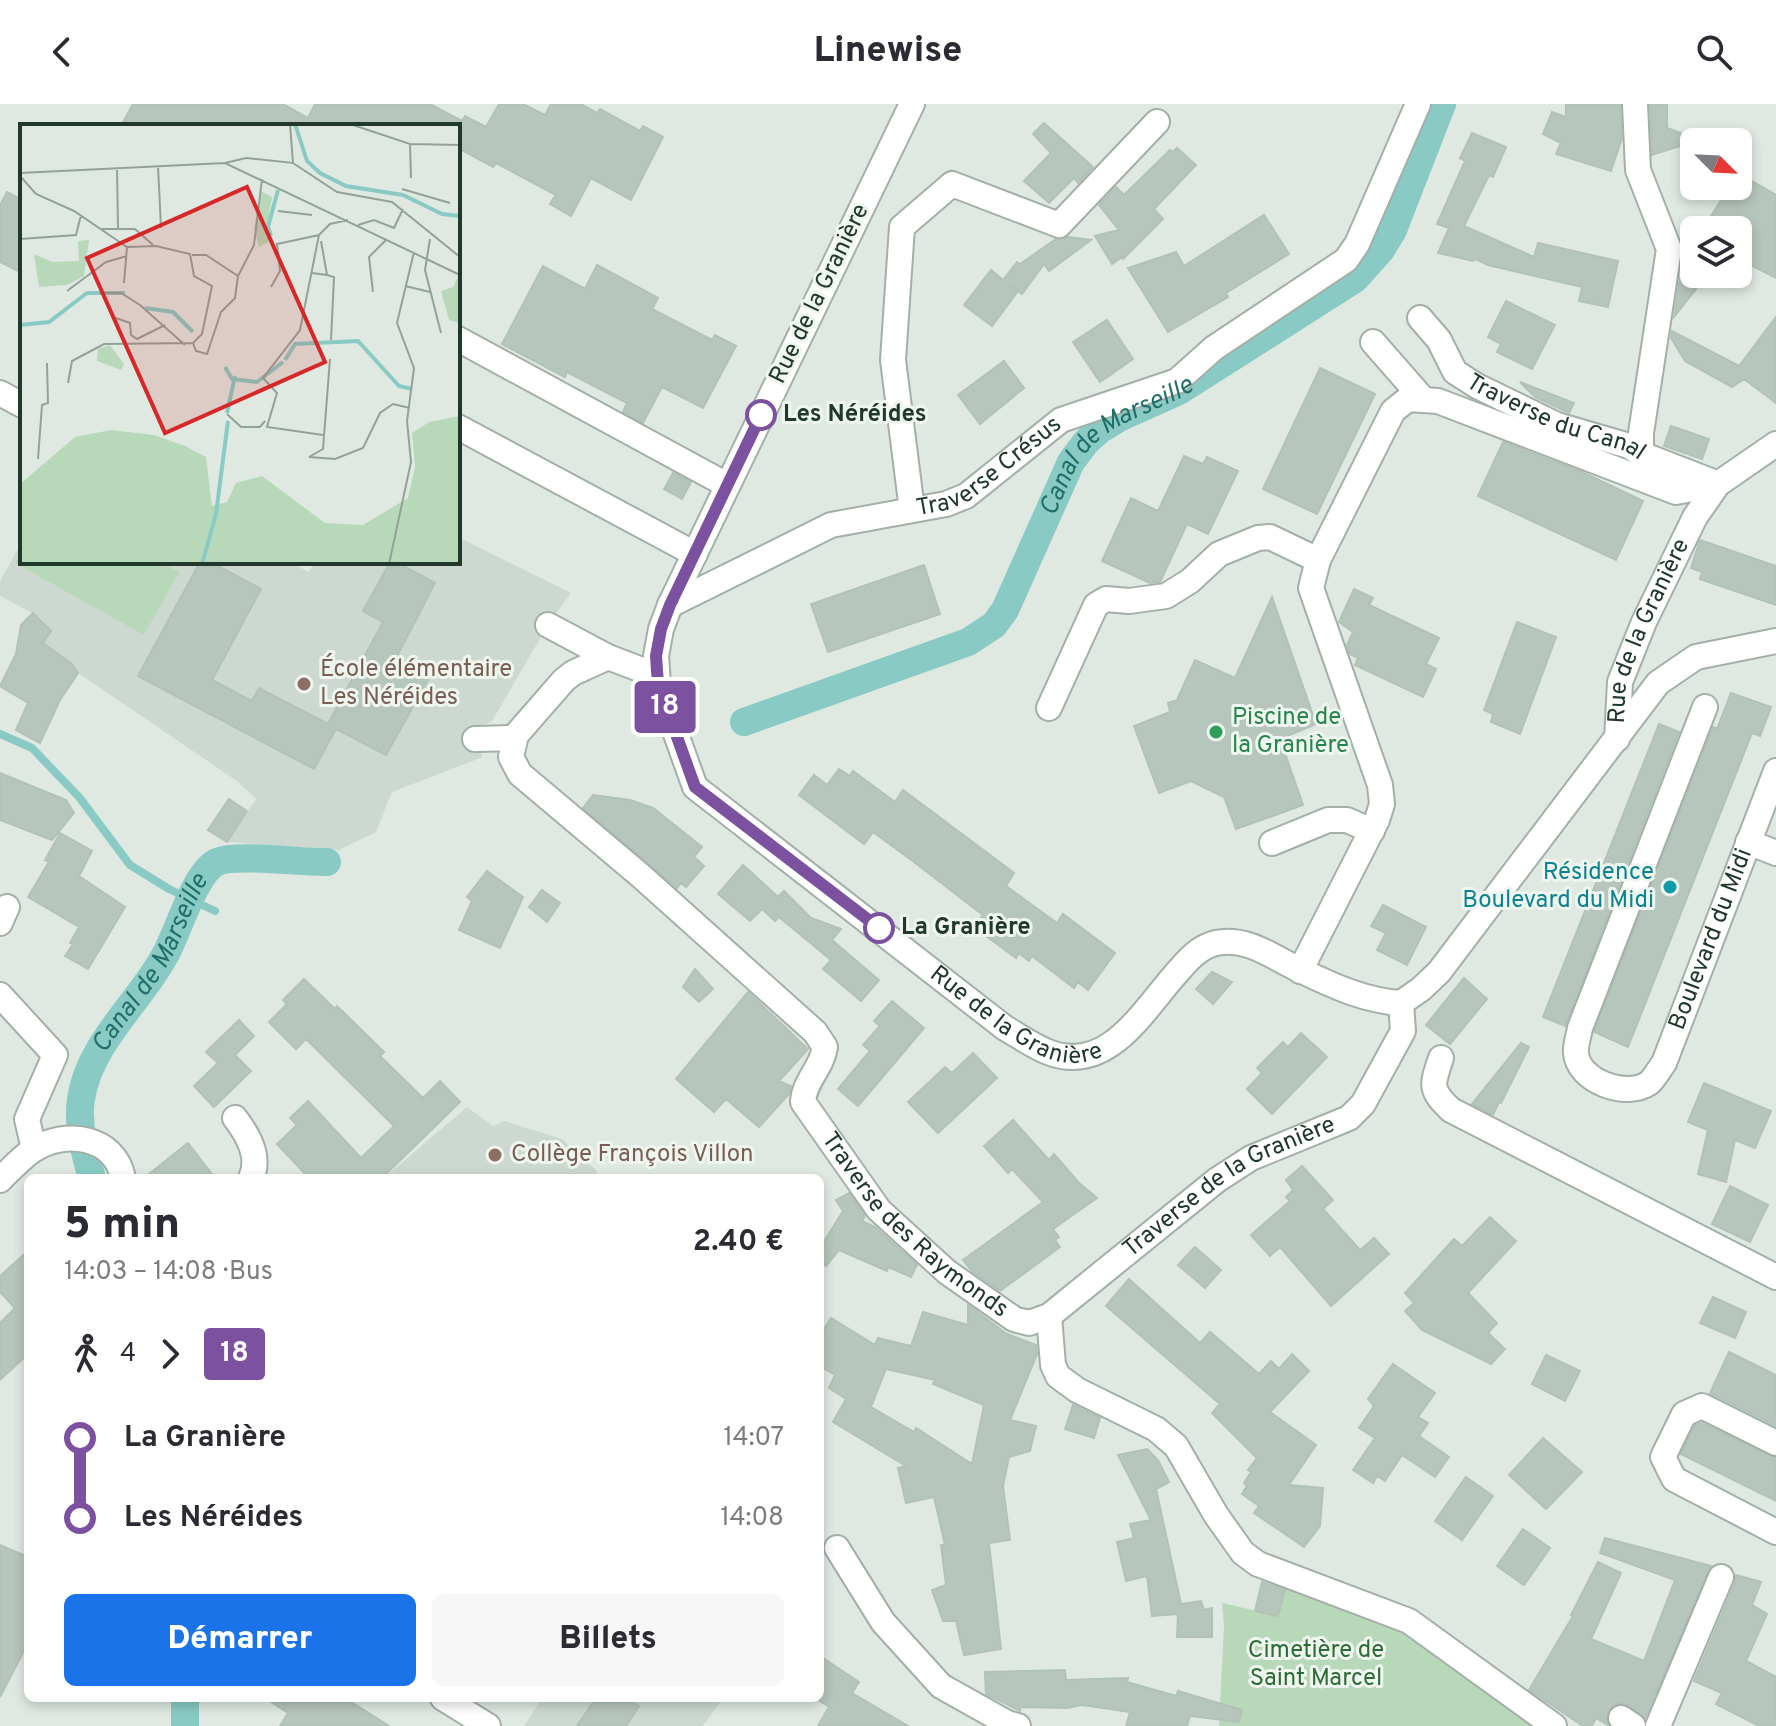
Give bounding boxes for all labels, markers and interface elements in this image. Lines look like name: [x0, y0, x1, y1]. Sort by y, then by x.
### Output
text: Linewise: [814, 29, 962, 75]
icon: back: [40, 30, 84, 74]
icon: search: [1692, 30, 1736, 74]
inset map: [20, 124, 460, 564]
north arrow: [1680, 128, 1752, 200]
map controls: [1680, 128, 1752, 288]
street label: Rue de la Granière: [763, 199, 877, 389]
button: layers: [1680, 216, 1752, 288]
street label: Traverse du Canal: [1460, 368, 1651, 468]
water label: Canal de Marseille: [1033, 369, 1201, 521]
marker: Les Néréides: [746, 400, 776, 430]
place label: Les Néréides: [783, 400, 927, 430]
street label: Traverse Crésus: [914, 410, 1068, 524]
street label: Rue de la Granière: [1603, 534, 1697, 724]
place label: École élémentaire Les Néréides: [320, 653, 512, 713]
marker: École élémentaire Les Néréides: [295, 675, 313, 693]
line badge: 18: [629, 681, 701, 733]
text: 18: [651, 689, 679, 725]
place label: Piscine de la Granière: [1232, 703, 1349, 761]
marker: Piscine de la Granière: [1207, 723, 1225, 741]
street label: Boulevard du Midi: [1663, 844, 1760, 1034]
place label: Résidence Boulevard du Midi: [1462, 858, 1654, 916]
water label: Canal de Marseille: [85, 867, 217, 1059]
marker: Résidence Boulevard du Midi: [1661, 878, 1679, 896]
marker: La Granière: [864, 913, 894, 943]
place label: La Granière: [901, 913, 1031, 943]
street label: Rue de la Granière: [923, 960, 1107, 1072]
street label: Traverse de la Granière: [1117, 1110, 1340, 1265]
street label: Traverse des Raymonds: [814, 1127, 1014, 1325]
place label: Collège François Villon: [511, 1140, 754, 1170]
marker: Collège François Villon: [486, 1146, 504, 1164]
text: 5 min: [64, 1198, 180, 1254]
text: 2.40 €: [693, 1224, 784, 1261]
text: 14:03 – 14:08 · Bus: [64, 1256, 273, 1289]
icon: walk: [64, 1332, 108, 1376]
icon: forward: [148, 1332, 192, 1376]
text: 18: [220, 1336, 249, 1372]
text: 4: [120, 1338, 136, 1371]
text: La Granière: [124, 1420, 286, 1457]
text: 14:07: [723, 1422, 784, 1455]
text: Les Néréides: [124, 1500, 303, 1537]
text: 14:08: [720, 1502, 784, 1535]
button: Démarrer: [64, 1594, 416, 1686]
button: Billets: [432, 1594, 784, 1686]
park label: Cimetière de Saint Marcel: [1248, 1636, 1384, 1694]

